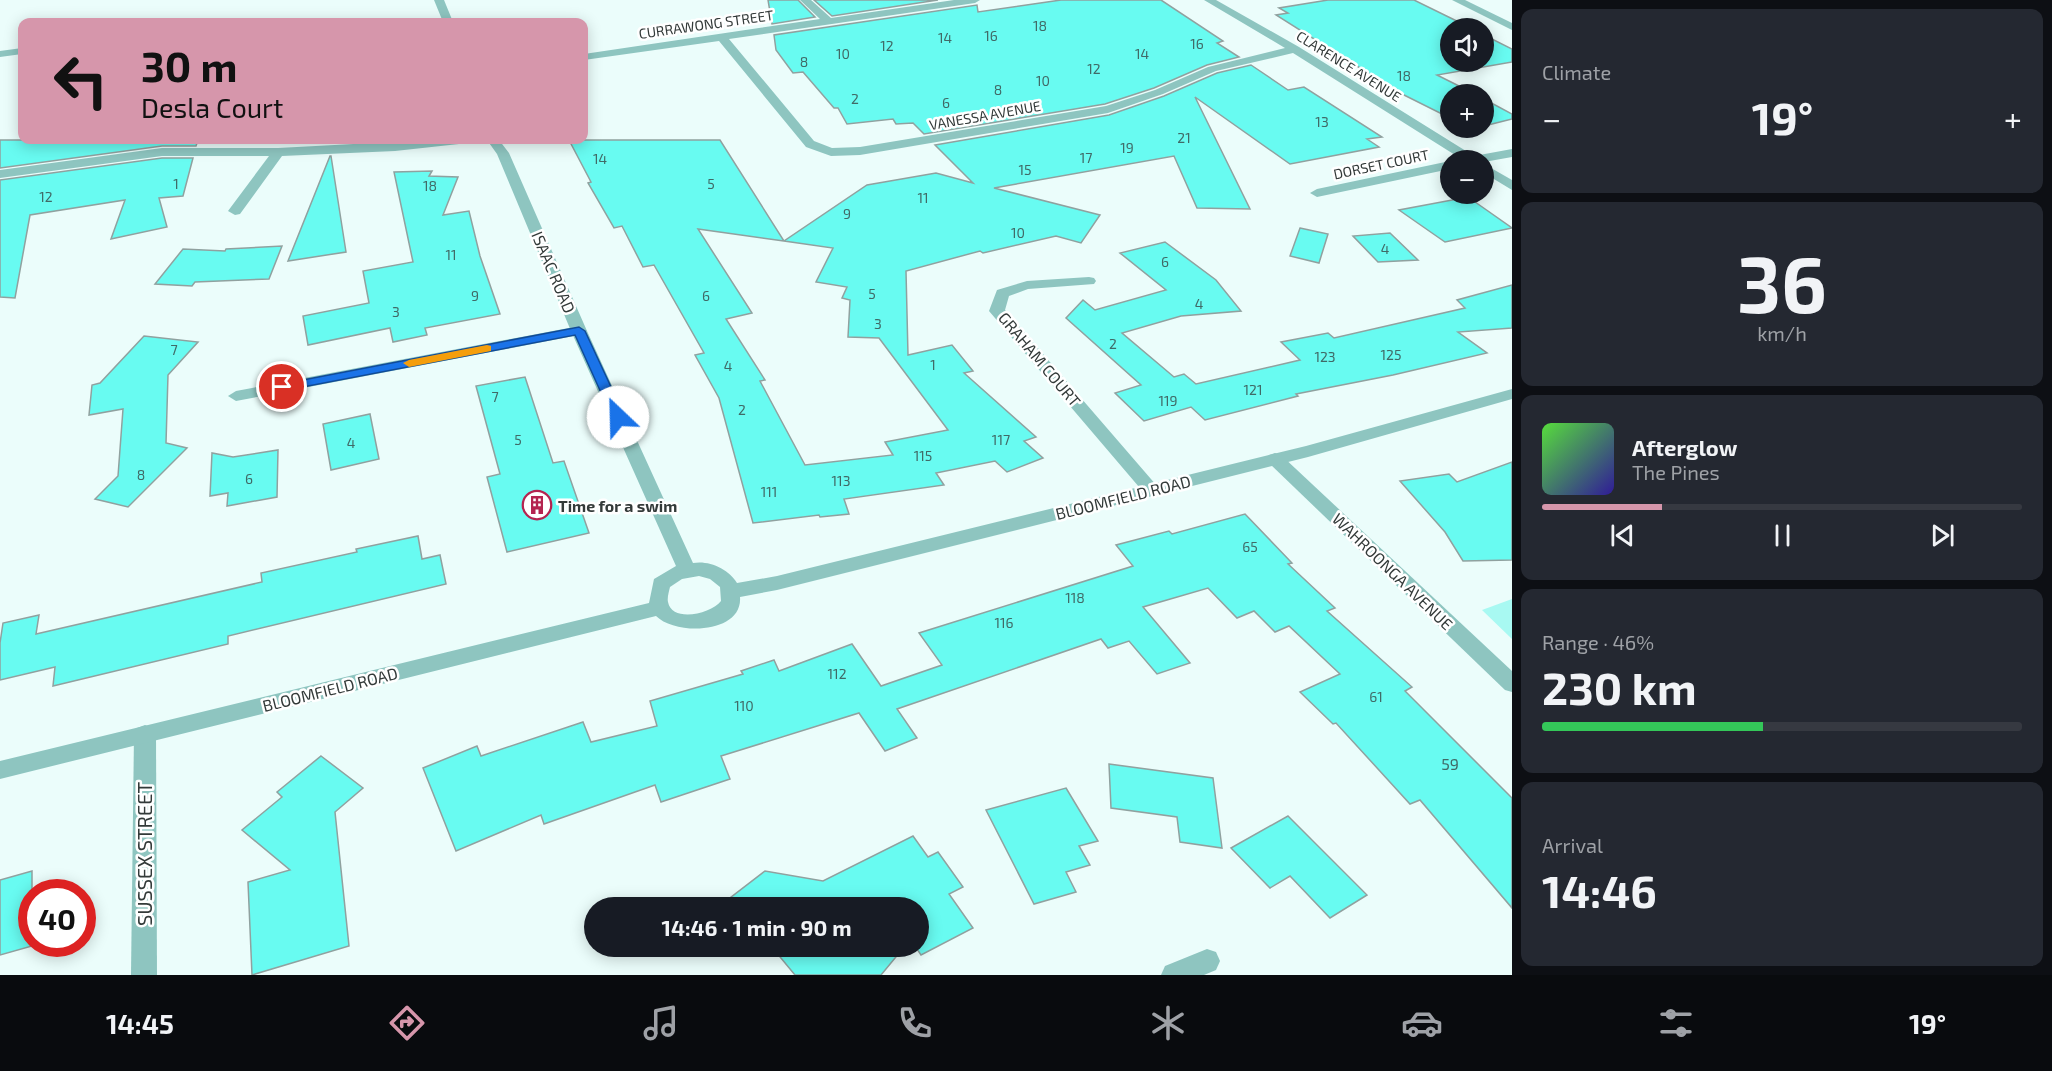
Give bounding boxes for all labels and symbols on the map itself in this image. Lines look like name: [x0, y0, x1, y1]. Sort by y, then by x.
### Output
street label: CURRAWONG STREET: [638, 6, 774, 42]
house number: 18: [1033, 17, 1047, 34]
house number: 16: [984, 27, 998, 44]
street label: CLARENCE AVENUE: [1293, 27, 1405, 105]
house number: 14: [938, 29, 952, 46]
house number: 16: [1190, 35, 1204, 52]
house number: 12: [880, 37, 894, 54]
house number: 10: [836, 45, 850, 62]
house number: 14: [1135, 45, 1149, 62]
house number: 8: [800, 53, 808, 70]
house number: 12: [1087, 60, 1101, 77]
house number: 18: [1397, 67, 1411, 84]
house number: 10: [1036, 72, 1050, 89]
house number: 8: [994, 81, 1002, 98]
house number: 2: [851, 90, 859, 107]
house number: 6: [942, 94, 950, 111]
street label: VANESSA AVENUE: [928, 97, 1042, 133]
house number: 13: [1315, 113, 1329, 130]
house number: 21: [1177, 129, 1191, 146]
house number: 19: [1120, 139, 1134, 156]
street label: DORSET COURT: [1332, 146, 1430, 182]
house number: 17: [1080, 149, 1092, 166]
house number: 14: [593, 150, 607, 167]
house number: 15: [1018, 161, 1032, 178]
house number: 1: [173, 175, 179, 192]
house number: 5: [707, 175, 715, 192]
house number: 18: [423, 177, 437, 194]
house number: 12: [39, 188, 53, 205]
house number: 11: [917, 189, 929, 206]
house number: 9: [843, 205, 851, 222]
house number: 10: [1011, 224, 1025, 241]
street label: ISAAC ROAD: [528, 228, 580, 316]
house number: 4: [1381, 240, 1389, 257]
house number: 11: [445, 246, 457, 263]
house number: 6: [1161, 253, 1169, 270]
house number: 5: [868, 285, 876, 302]
house number: 9: [471, 287, 479, 304]
house number: 6: [702, 287, 710, 304]
house number: 4: [1195, 295, 1203, 312]
house number: 3: [392, 303, 400, 320]
street label: GRAHAM COURT: [995, 308, 1085, 410]
house number: 3: [874, 315, 882, 332]
house number: 2: [1109, 335, 1117, 352]
house number: 7: [170, 341, 178, 358]
house number: 125: [1381, 346, 1401, 363]
house number: 123: [1314, 348, 1336, 365]
house number: 1: [930, 356, 936, 373]
house number: 4: [724, 357, 732, 374]
pin: [256, 361, 307, 412]
house number: 121: [1243, 381, 1263, 398]
position arrow: [586, 385, 650, 449]
house number: 7: [491, 388, 499, 405]
house number: 119: [1158, 392, 1178, 409]
house number: 2: [738, 401, 746, 418]
house number: 5: [514, 431, 522, 448]
house number: 117: [992, 431, 1010, 448]
house number: 4: [347, 434, 355, 451]
house number: 115: [914, 447, 932, 464]
house number: 8: [137, 466, 145, 483]
house number: 6: [245, 470, 253, 487]
street label: BLOOMFIELD ROAD: [1053, 471, 1193, 523]
house number: 113: [832, 472, 850, 489]
house number: 111: [761, 483, 777, 500]
building icon: Time for a swim: [521, 489, 553, 521]
place label: Time for a swim: [558, 496, 677, 515]
street label: WAHROONGA AVENUE: [1329, 509, 1457, 633]
house number: 65: [1242, 538, 1258, 555]
house number: 118: [1065, 589, 1085, 606]
house number: 116: [994, 614, 1014, 631]
street label: BLOOMFIELD ROAD: [260, 663, 400, 715]
house number: 112: [827, 665, 847, 682]
house number: 61: [1369, 688, 1383, 705]
house number: 110: [734, 697, 754, 714]
house number: 59: [1441, 754, 1459, 773]
street label: SUSSEX STREET: [132, 782, 156, 926]
speed limit sign: 40: [18, 879, 96, 957]

